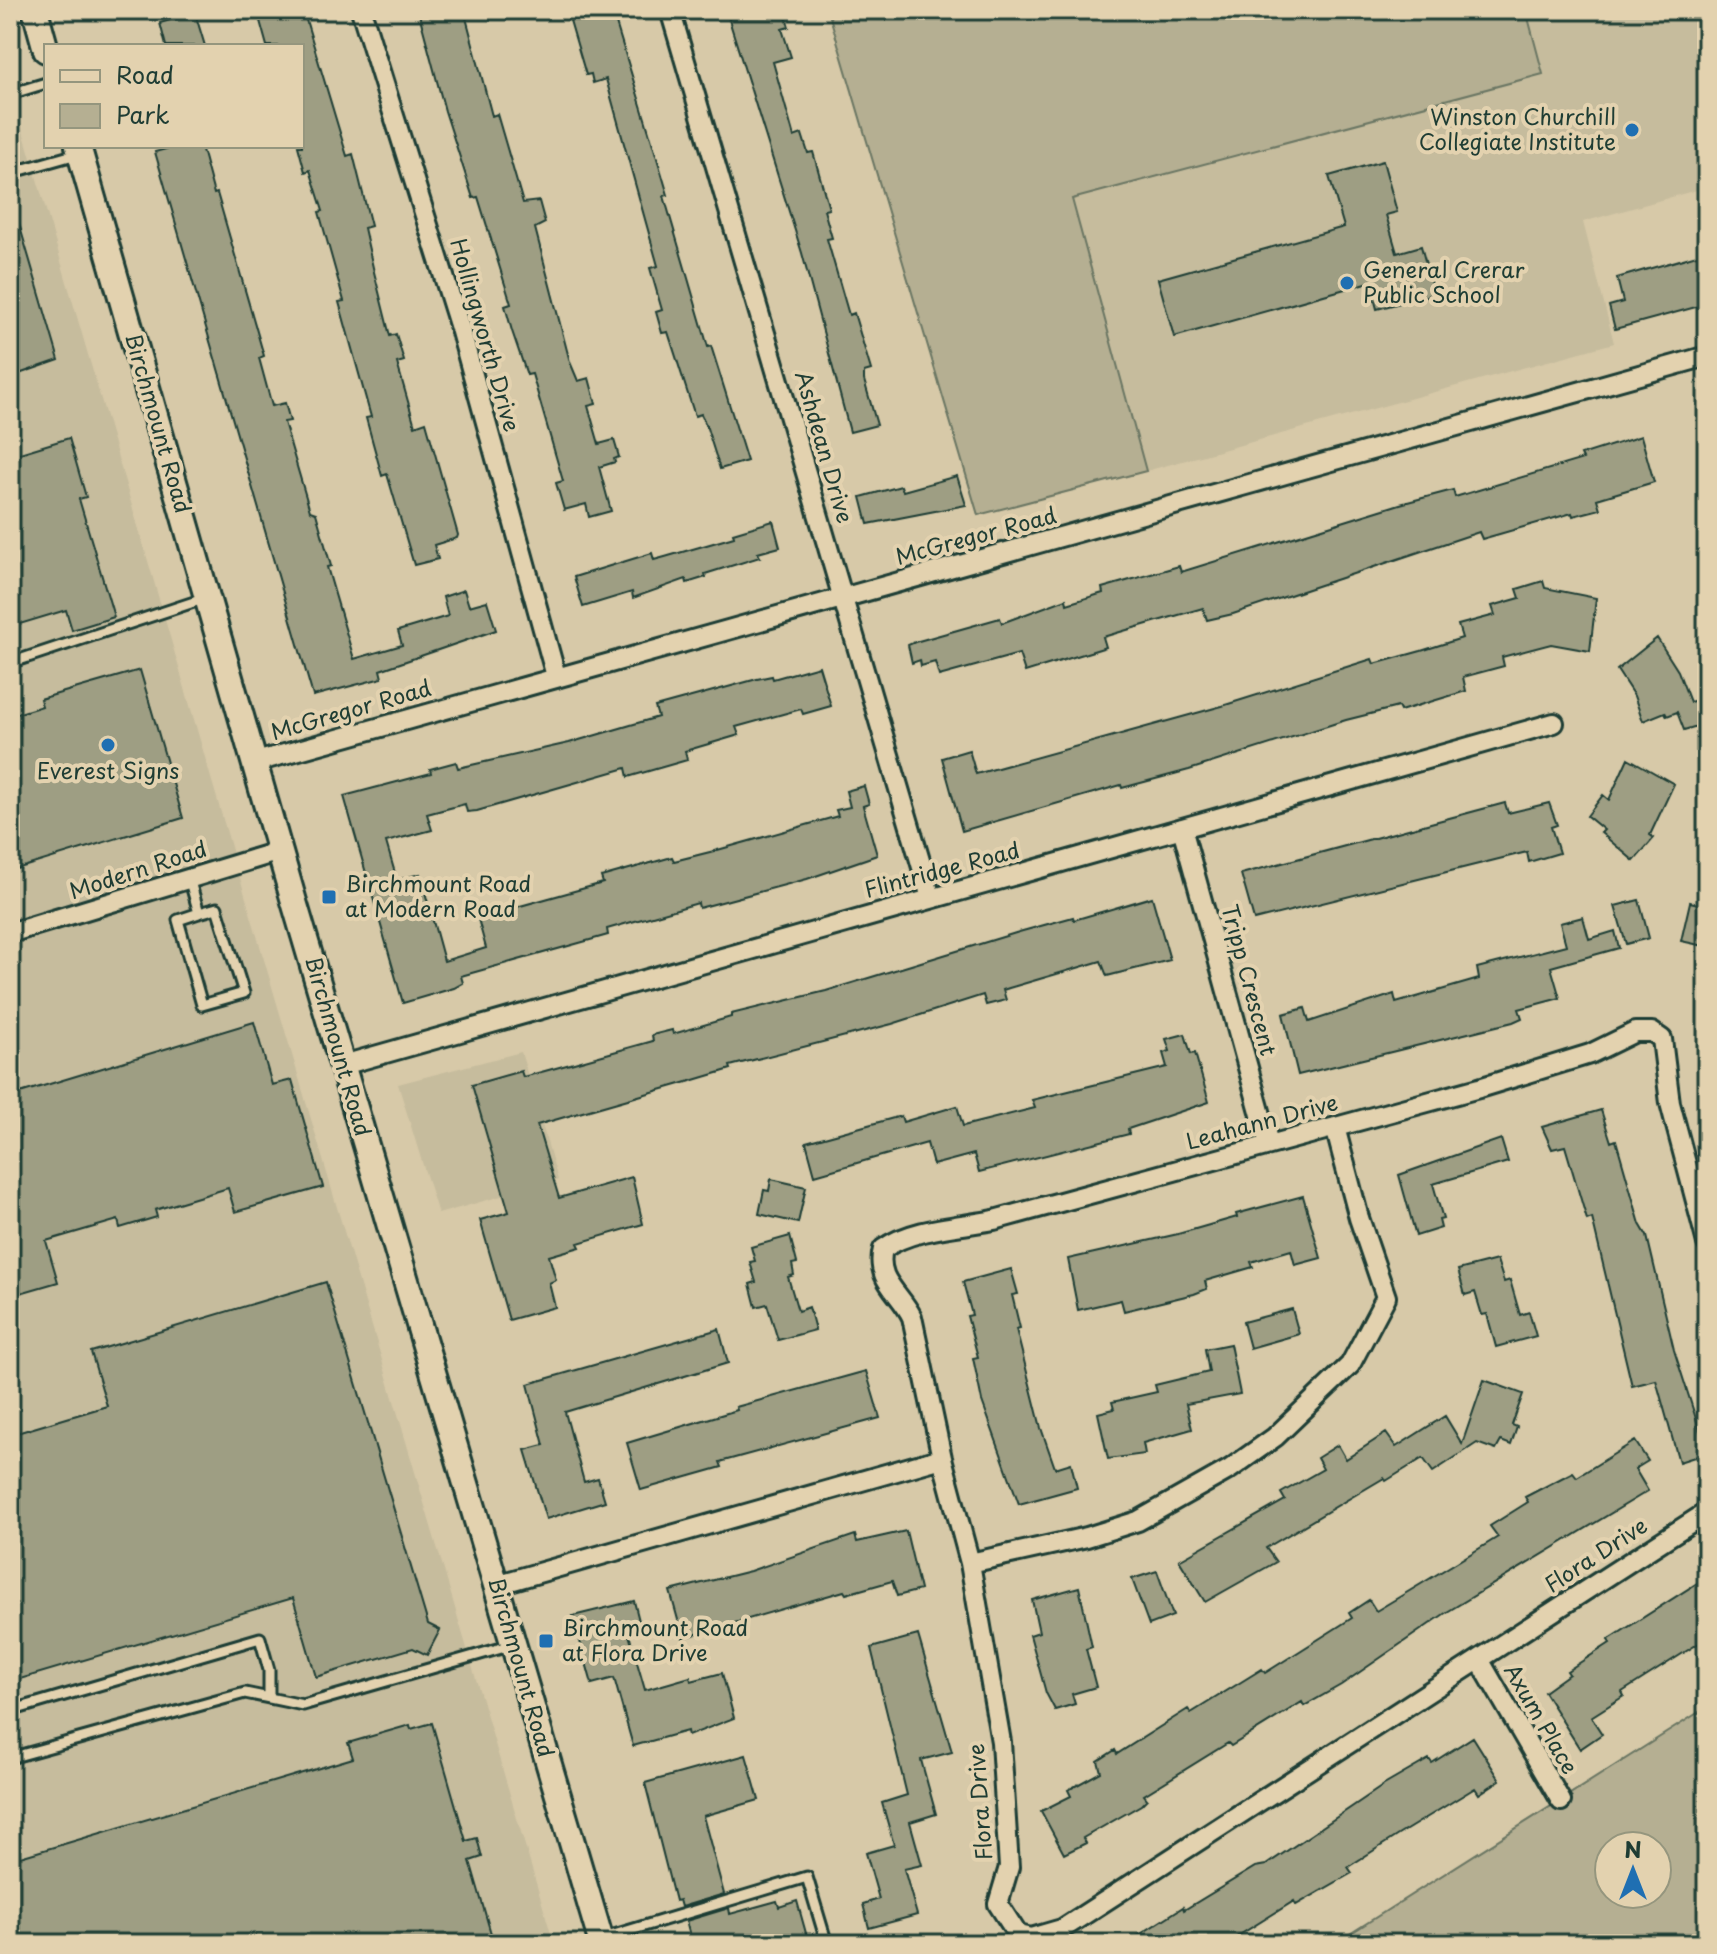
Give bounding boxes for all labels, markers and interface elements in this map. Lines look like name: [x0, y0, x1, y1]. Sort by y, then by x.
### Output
legend: [44, 44, 304, 148]
text: Road: [116, 56, 174, 92]
text: Park: [116, 96, 170, 132]
place label: Winston Churchill Collegiate Institute: [1419, 99, 1616, 157]
marker: Winston Churchill Collegiate Institute: [1623, 121, 1641, 139]
street label: Hollingworth Drive: [443, 234, 530, 435]
place label: General Crerar Public School: [1363, 252, 1524, 310]
marker: General Crerar Public School: [1338, 274, 1356, 292]
street label: Birchmount Road: [118, 328, 201, 517]
street label: Ashdean Drive: [788, 367, 863, 527]
street label: McGregor Road: [891, 497, 1060, 572]
street label: McGregor Road: [267, 670, 435, 747]
marker: Everest Signs: [99, 736, 117, 754]
place label: Everest Signs: [37, 753, 179, 786]
street label: Modern Road: [64, 831, 211, 906]
street label: Flintridge Road: [860, 832, 1023, 905]
place label: Birchmount Road at Modern Road: [345, 866, 531, 924]
marker: Birchmount Road at Modern Road: [320, 888, 338, 906]
street label: Tripp Crescent: [1214, 900, 1286, 1059]
street label: Birchmount Road: [298, 951, 381, 1140]
street label: Leahann Drive: [1182, 1084, 1341, 1157]
street label: Flora Drive: [1537, 1508, 1653, 1599]
street label: Birchmount Road: [481, 1572, 564, 1761]
place label: Birchmount Road at Flora Drive: [562, 1610, 748, 1668]
marker: Birchmount Road at Flora Drive: [537, 1632, 555, 1650]
street label: Axum Place: [1497, 1657, 1587, 1780]
street label: Flora Drive: [958, 1743, 999, 1862]
north arrow: [1593, 1830, 1673, 1910]
text: N: [1624, 1832, 1642, 1865]

